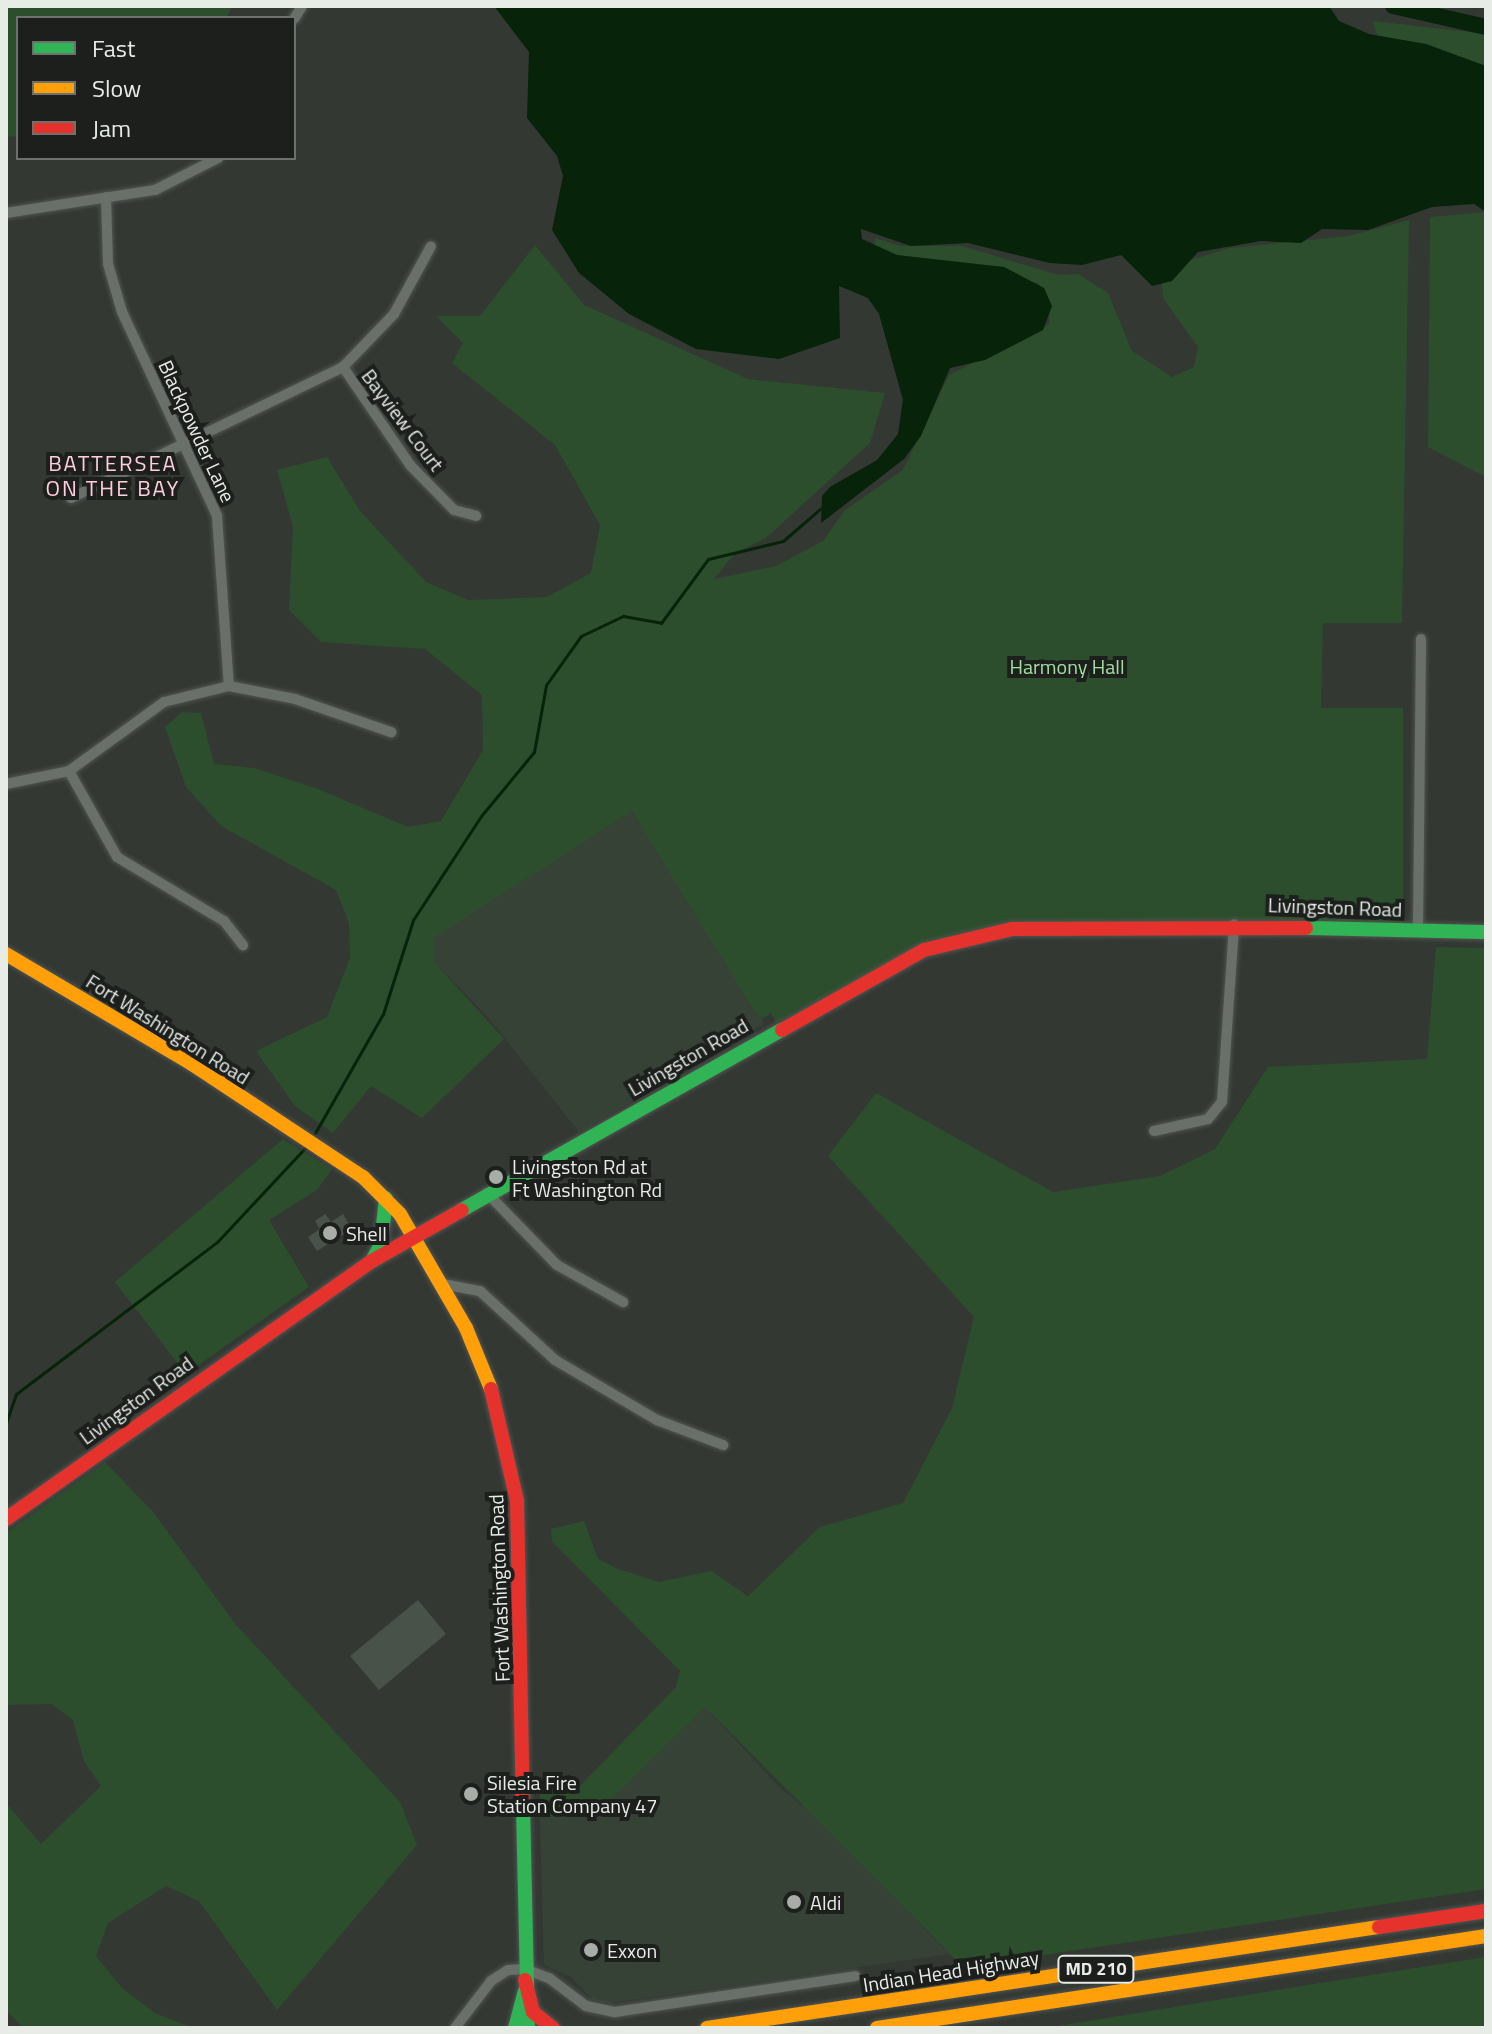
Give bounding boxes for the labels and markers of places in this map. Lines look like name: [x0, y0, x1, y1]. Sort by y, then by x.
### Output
place label: Livingston Rd at Ft Washington Rd: [512, 1154, 662, 1201]
marker: Livingston Rd at Ft Washington Rd: [487, 1168, 505, 1186]
place label: Shell: [346, 1221, 387, 1245]
marker: Shell: [321, 1224, 339, 1242]
place label: Silesia Fire Station Company 47: [487, 1770, 657, 1817]
marker: Silesia Fire Station Company 47: [462, 1785, 480, 1803]
place label: Aldi: [810, 1890, 841, 1914]
marker: Aldi: [785, 1893, 803, 1911]
place label: Exxon: [607, 1938, 657, 1962]
marker: Exxon: [582, 1941, 600, 1959]

